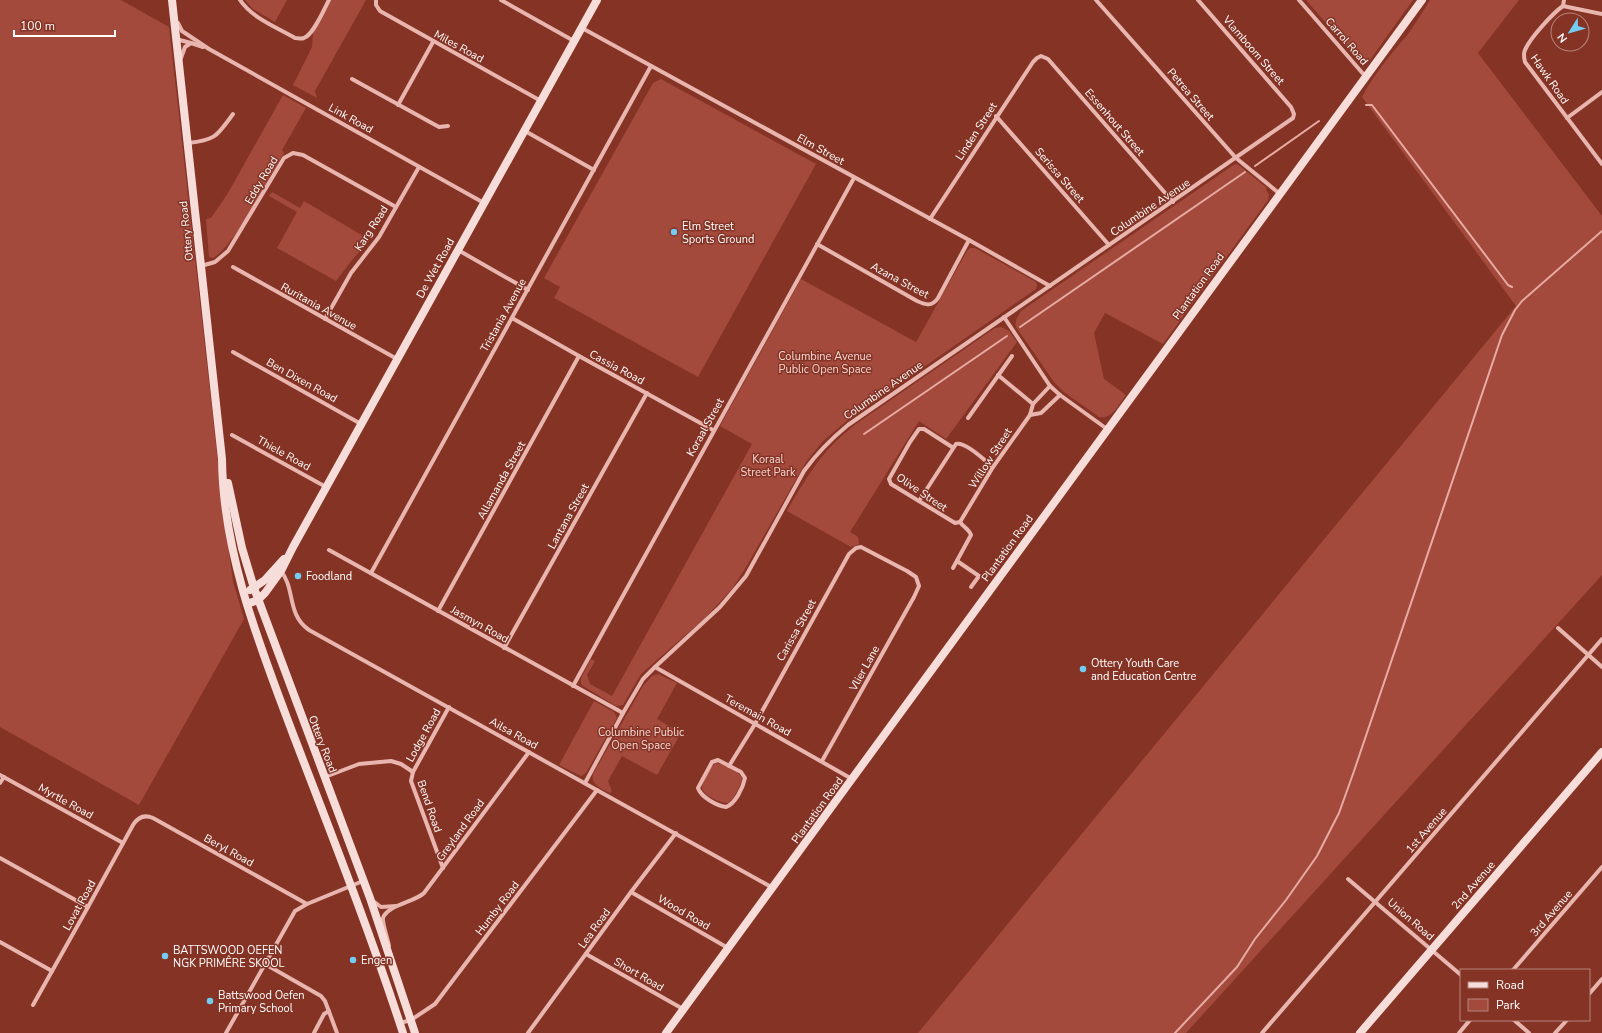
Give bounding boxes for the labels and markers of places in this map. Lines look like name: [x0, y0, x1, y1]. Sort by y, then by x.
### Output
place label: Elm Street Sports Ground: [682, 219, 754, 247]
marker: Elm Street Sports Ground: [669, 227, 679, 237]
place label: Foodland: [306, 569, 352, 584]
marker: Foodland: [293, 571, 303, 581]
place label: Ottery Youth Care and Education Centre: [1091, 656, 1197, 684]
marker: Ottery Youth Care and Education Centre: [1078, 664, 1088, 674]
place label: BATTSWOOD OEFEN NGK PRIMÊRE SKOOL: [173, 943, 285, 971]
marker: BATTSWOOD OEFEN NGK PRIMÊRE SKOOL: [160, 951, 170, 961]
place label: Engen: [361, 953, 392, 968]
marker: Engen: [348, 955, 358, 965]
place label: Battswood Oefen Primary School: [218, 988, 305, 1016]
marker: Battswood Oefen Primary School: [205, 996, 215, 1006]

